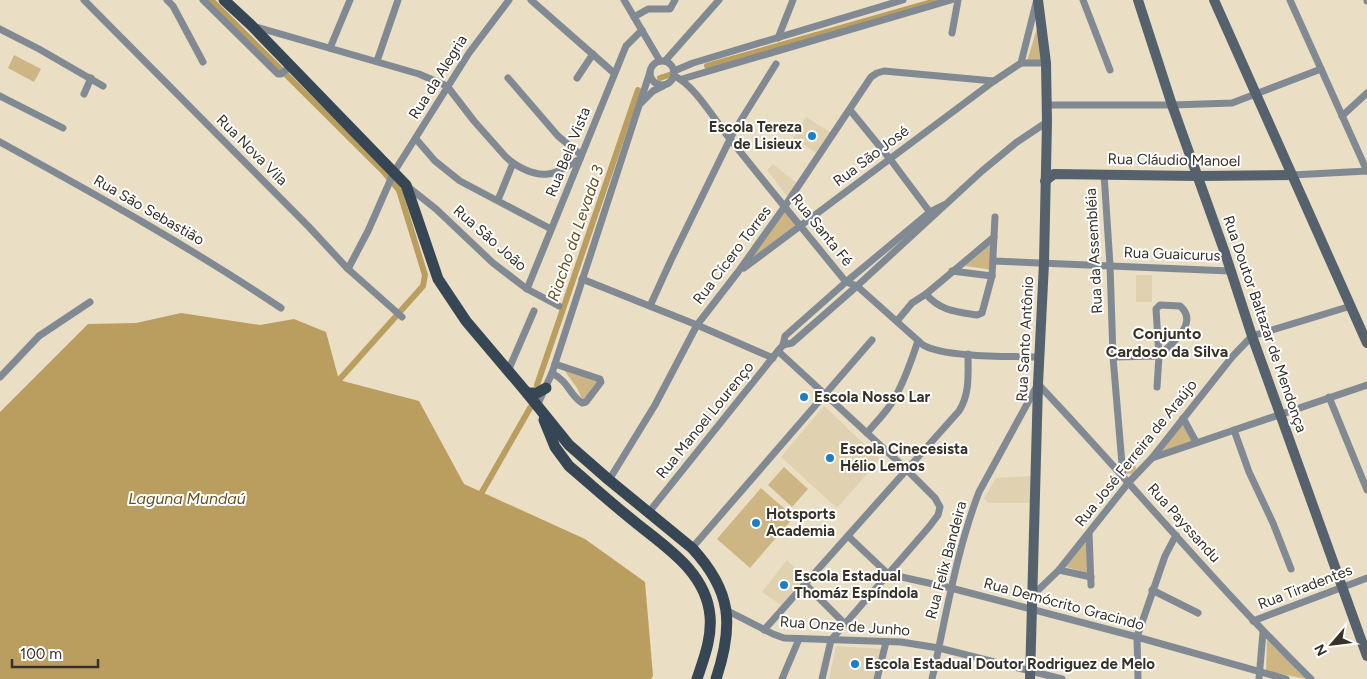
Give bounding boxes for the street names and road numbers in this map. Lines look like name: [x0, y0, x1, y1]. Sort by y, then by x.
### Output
street label: Rua da Alegria: [405, 32, 471, 122]
street label: Rua Bela Vista: [542, 104, 594, 200]
street label: Rua Nova Vila: [213, 111, 291, 189]
street label: Rua São José: [830, 122, 912, 190]
street label: Rua Cláudio Manoel: [1107, 150, 1241, 170]
street label: Rua São Sebastião: [91, 171, 208, 249]
street label: Rua da Assembléia: [1082, 188, 1106, 314]
street label: Rua Santa Fé: [787, 190, 857, 270]
street label: Rua São João: [450, 201, 531, 275]
street label: Rua Cícero Torres: [689, 202, 775, 308]
street label: Rua Doutor Baltazar de Mendonça: [1219, 213, 1311, 435]
street label: Rua Guaicurus: [1123, 243, 1221, 265]
street label: Rua Santo Antônio: [1013, 275, 1037, 402]
street label: Rua Manoel Lourenço: [652, 358, 758, 482]
street label: Rua José Ferreira de Araújo: [1071, 376, 1201, 530]
street label: Rua Payssandu: [1144, 480, 1224, 566]
street label: Rua Felix Bandeira: [922, 499, 970, 621]
street label: Rua Tiradentes: [1255, 561, 1355, 613]
street label: Rua Demócrito Gracindo: [982, 574, 1146, 634]
street label: Rua Onze de Junho: [779, 612, 911, 640]

